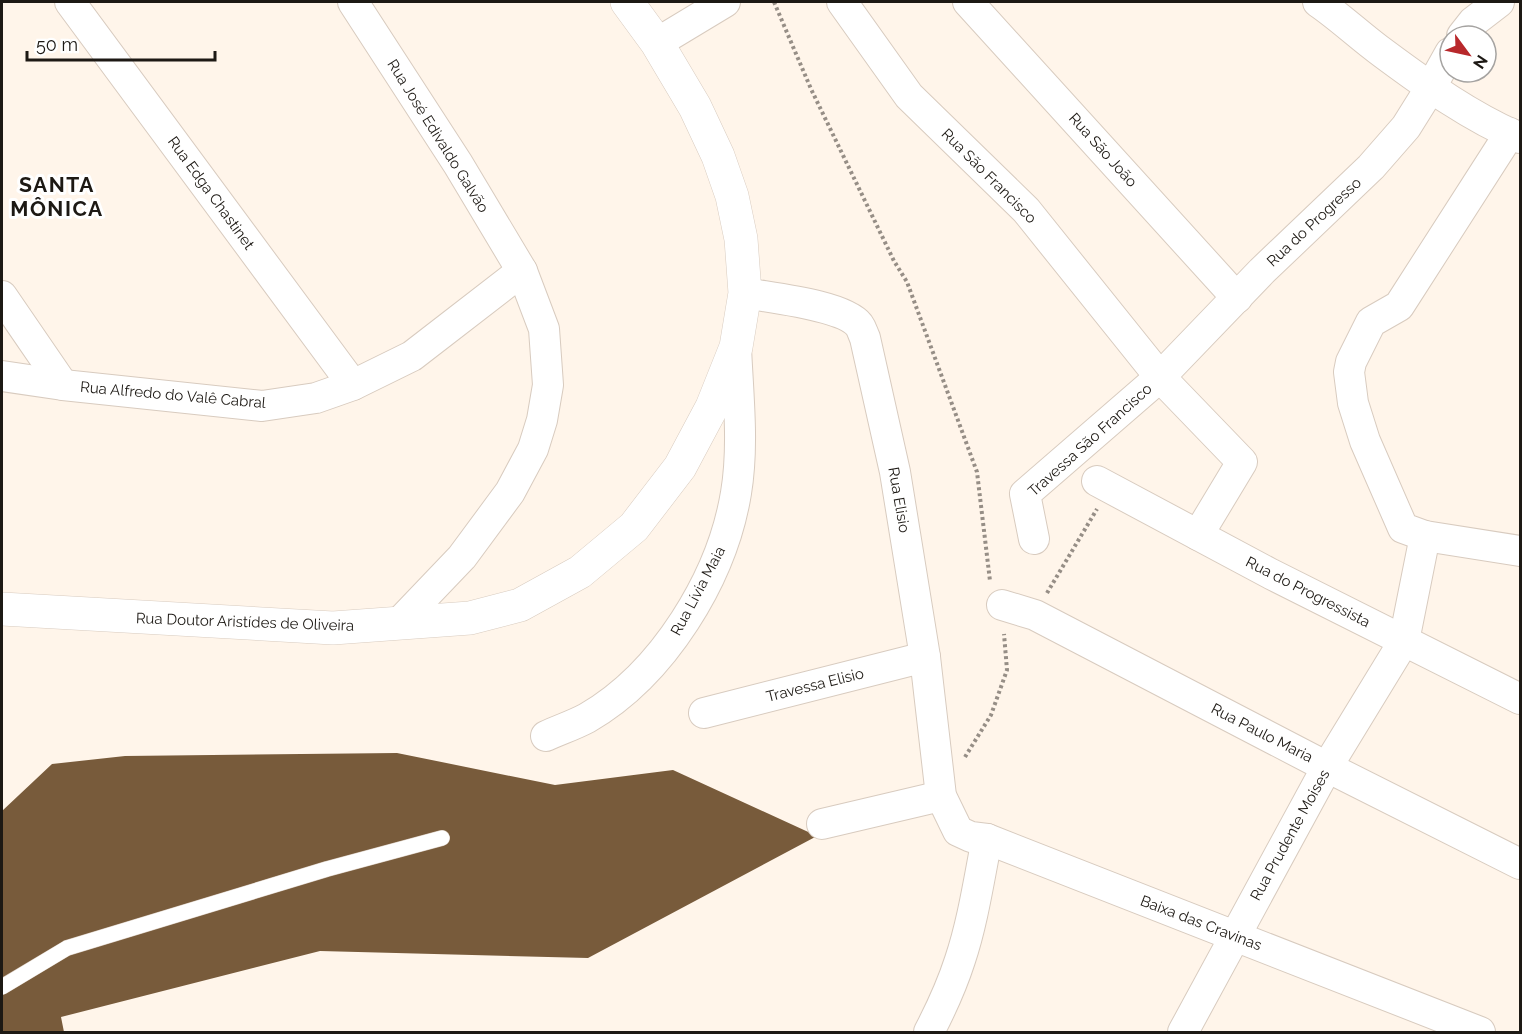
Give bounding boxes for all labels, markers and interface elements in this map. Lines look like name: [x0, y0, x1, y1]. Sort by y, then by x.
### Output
scale bar: [27, 24, 214, 62]
north arrow: [1438, 24, 1498, 84]
text: 50 m: [36, 34, 78, 55]
text: N: [1469, 52, 1491, 72]
street label: Rua José Edivaldo Galvão: [383, 56, 493, 216]
street label: Rua São João: [1065, 109, 1141, 191]
street label: Rua São Francisco: [938, 125, 1040, 227]
street label: Rua Edga Chastinet: [164, 133, 258, 253]
district label: SANTA MÔNICA: [10, 172, 104, 221]
street label: Rua do Progresso: [1263, 174, 1365, 270]
street label: Rua Alfredo do Valê Cabral: [79, 378, 267, 412]
street label: Travessa São Francisco: [1024, 380, 1156, 500]
street label: Rua Elisio: [884, 466, 914, 534]
street label: Rua Lívia Maia: [667, 543, 729, 639]
street label: Rua do Progressista: [1243, 553, 1373, 631]
street label: Rua Doutor Aristídes de Oliveira: [136, 609, 354, 635]
street label: Travessa Elisio: [764, 664, 866, 706]
street label: Rua Paulo Maria: [1208, 700, 1316, 766]
street label: Rua Prudente Moises: [1247, 766, 1333, 904]
street label: Baixa das Cravinas: [1138, 892, 1264, 954]

